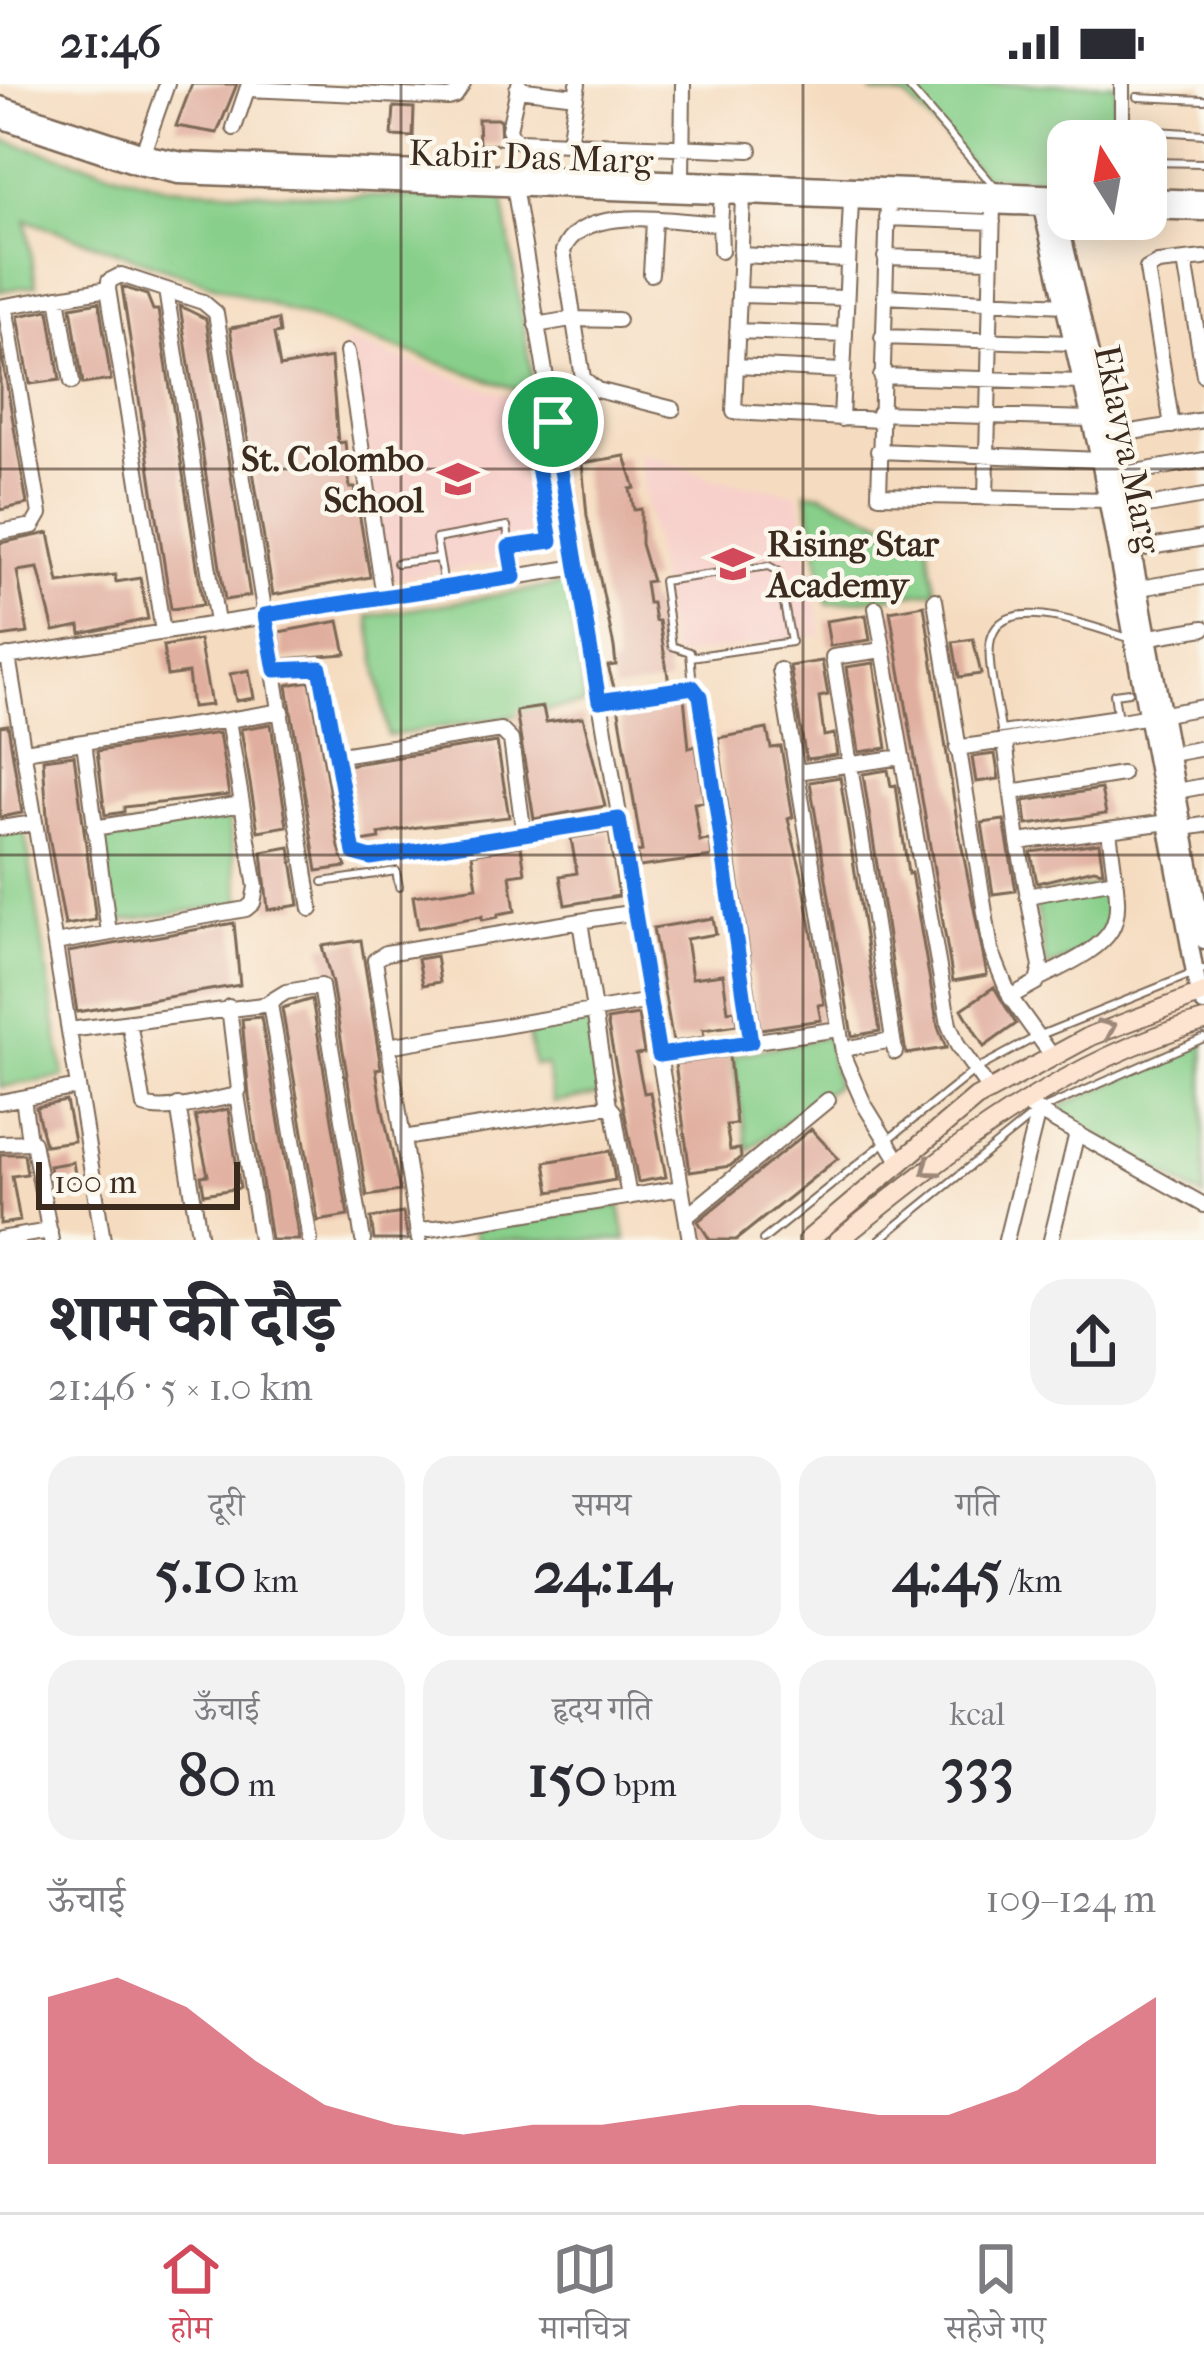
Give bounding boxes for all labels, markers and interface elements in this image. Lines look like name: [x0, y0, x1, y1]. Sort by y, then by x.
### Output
text: 21:46: [60, 16, 161, 69]
north arrow: [1047, 120, 1167, 240]
map controls: [1047, 120, 1167, 240]
street label: Kabir Das Marg: [408, 132, 655, 182]
street label: Eklavya Marg: [1085, 341, 1171, 558]
pin: [502, 371, 604, 473]
icon: arrive: [520, 389, 586, 455]
place label: St. Colombo School: [241, 438, 424, 521]
school or university icon: St. Colombo School: [435, 456, 481, 502]
place label: Rising Star Academy: [765, 523, 940, 606]
school or university icon: Rising Star Academy: [710, 541, 756, 587]
one-way arrow: [1096, 1019, 1117, 1043]
one-way arrow: [921, 1155, 943, 1177]
scale bar: [36, 1156, 240, 1209]
text: 100 m: [54, 1163, 137, 1202]
button: share: [1030, 1279, 1156, 1405]
text: शाम की दौड़: [48, 1280, 337, 1357]
text: 21:46 · 5 × 1.0 km: [48, 1364, 313, 1410]
text: दूरी: [209, 1486, 245, 1525]
text: समय: [573, 1486, 631, 1525]
text: गति: [956, 1486, 999, 1525]
text: 5.10: [155, 1537, 247, 1608]
text: 24:14: [533, 1537, 671, 1608]
text: 4:45: [893, 1537, 1002, 1608]
text: km: [247, 1562, 298, 1601]
text: /km: [1002, 1562, 1062, 1601]
text: ऊँचाई: [194, 1690, 259, 1729]
text: हृदय गति: [552, 1690, 652, 1729]
text: kcal: [950, 1695, 1005, 1734]
text: 333: [940, 1734, 1014, 1805]
text: 80: [178, 1741, 241, 1812]
text: 150: [527, 1741, 607, 1812]
text: m: [241, 1766, 276, 1805]
text: bpm: [607, 1766, 677, 1805]
text: ऊँचाई: [48, 1876, 125, 1922]
text: 109–124 m: [986, 1876, 1156, 1922]
tab: होम: [158, 2236, 224, 2360]
tab: मानचित्र: [540, 2236, 629, 2360]
tab: सहेजे गए: [945, 2236, 1046, 2360]

